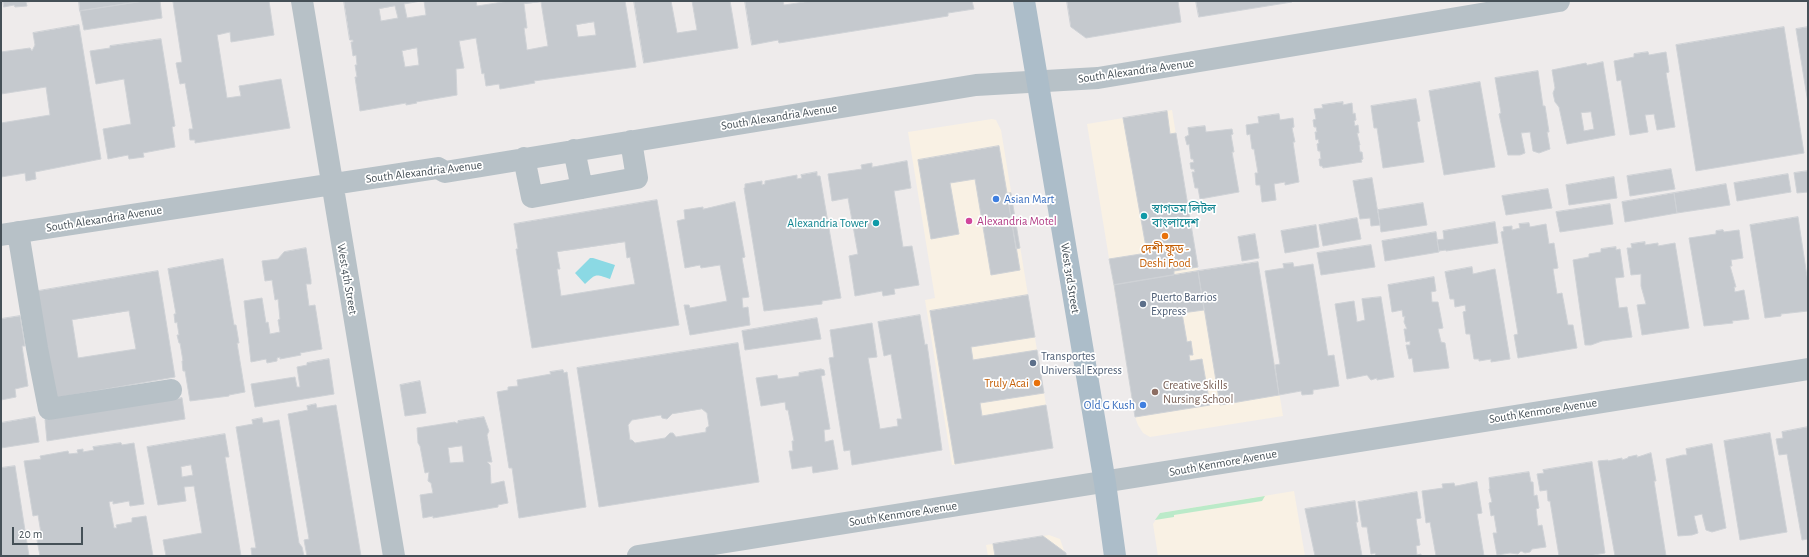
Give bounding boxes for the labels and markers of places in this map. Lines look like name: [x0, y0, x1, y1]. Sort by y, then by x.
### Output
place label: Asian Mart: [1004, 192, 1054, 206]
marker: Asian Mart: [991, 194, 1001, 204]
place label: স্বাগতম লিটল বাংলাদেশ: [1152, 202, 1216, 230]
marker: স্বাগতম লিটল বাংলাদেশ: [1139, 211, 1149, 221]
place label: Alexandria Motel: [977, 214, 1057, 228]
place label: Alexandria Tower: [787, 216, 868, 230]
marker: Alexandria Motel: [964, 216, 974, 226]
marker: Alexandria Tower: [871, 218, 881, 228]
marker: দেশী ফুড - Deshi Food: [1160, 231, 1170, 241]
place label: দেশী ফুড - Deshi Food: [1139, 242, 1191, 270]
place label: Puerto Barrios Express: [1151, 290, 1217, 318]
marker: Puerto Barrios Express: [1138, 299, 1148, 309]
place label: Transportes Universal Express: [1041, 349, 1122, 377]
marker: Transportes Universal Express: [1028, 358, 1038, 368]
place label: Truly Acai: [984, 376, 1029, 390]
marker: Truly Acai: [1032, 378, 1042, 388]
place label: Creative Skills Nursing School: [1163, 378, 1233, 406]
marker: Creative Skills Nursing School: [1150, 387, 1160, 397]
place label: Old G Kush: [1084, 398, 1135, 412]
marker: Old G Kush: [1138, 400, 1148, 410]

